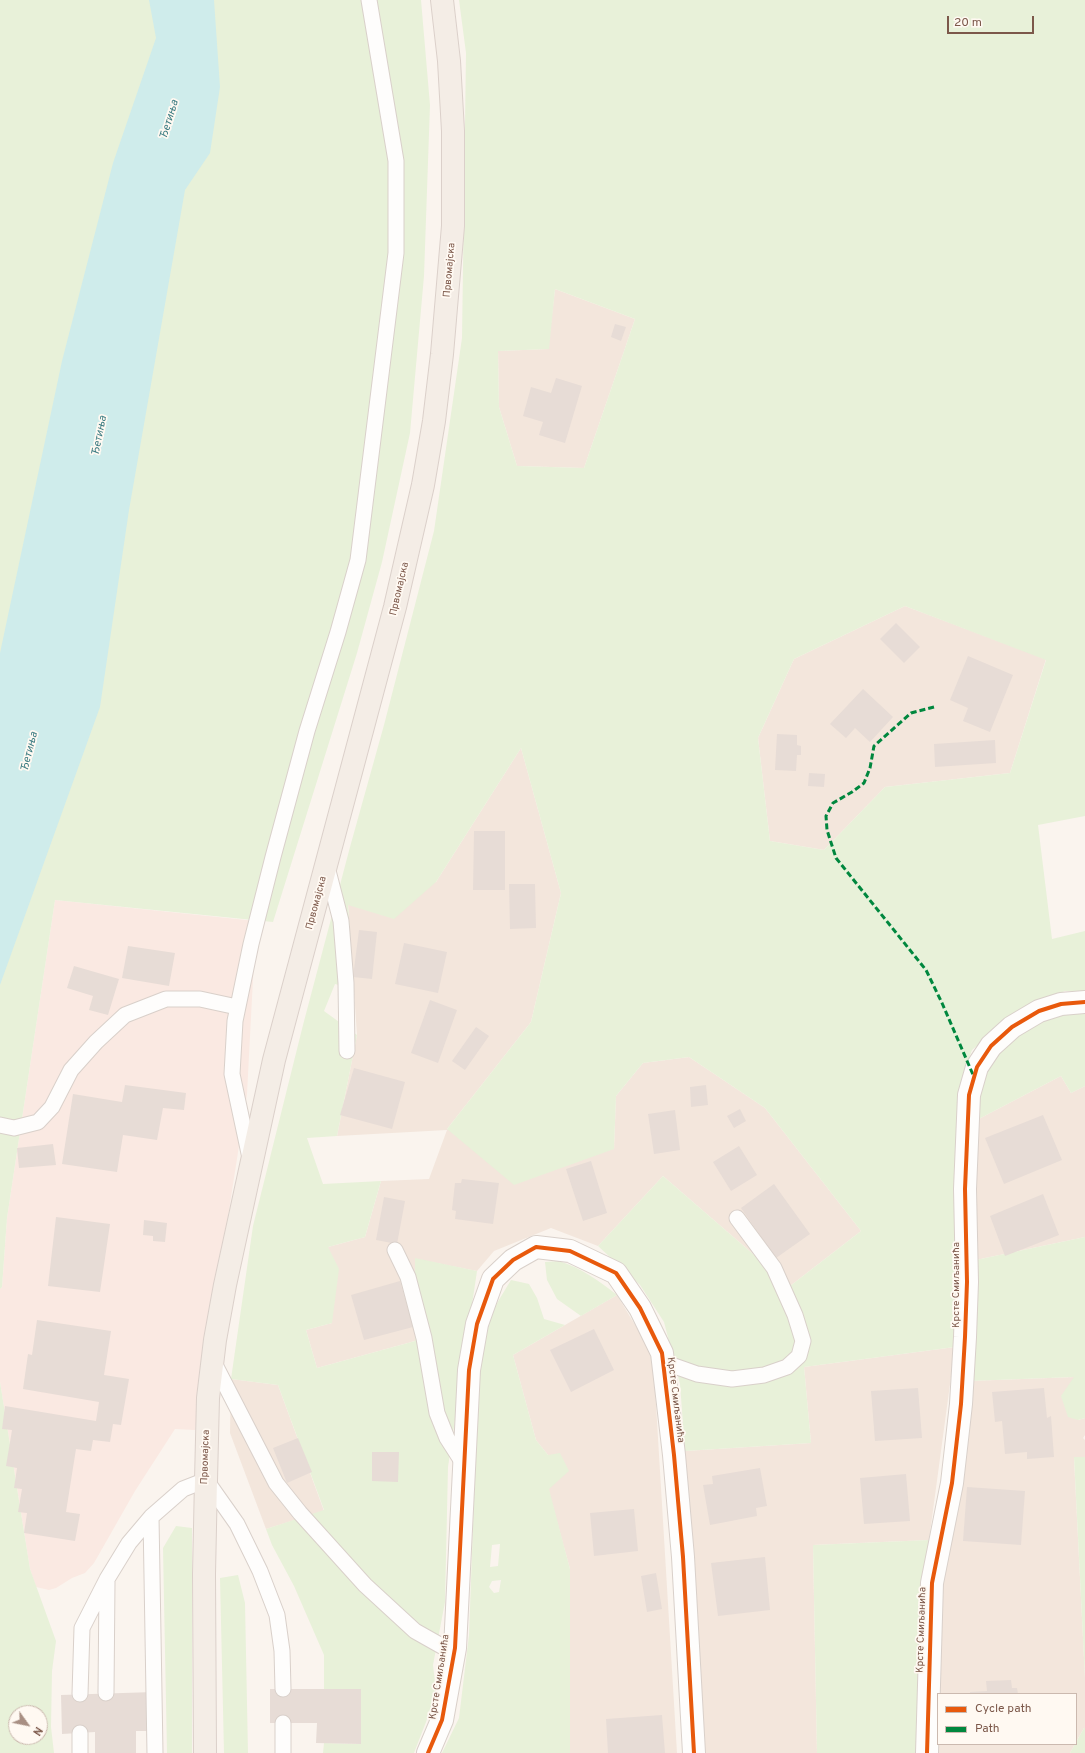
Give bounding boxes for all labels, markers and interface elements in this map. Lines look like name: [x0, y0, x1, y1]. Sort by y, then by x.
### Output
scale bar: [949, 8, 1036, 34]
text: 20 m: [954, 15, 982, 31]
water label: Ђетиња: [158, 99, 182, 141]
street label: Првомајска: [442, 242, 458, 298]
water label: Ђетиња: [90, 415, 110, 457]
street label: Првомајска: [388, 561, 412, 617]
water label: Ђетиња: [19, 731, 41, 773]
street label: Првомајска: [304, 875, 330, 931]
street label: Крсте Смиљанића: [951, 1242, 963, 1328]
street label: Крсте Смиљанића: [664, 1357, 686, 1443]
street label: Првомајска: [199, 1429, 213, 1485]
street label: Крсте Смиљанића: [915, 1587, 929, 1673]
street label: Крсте Смиљанића: [427, 1634, 453, 1720]
legend: [937, 1693, 1077, 1745]
text: Cycle path: [975, 1701, 1032, 1717]
north arrow: [8, 1705, 48, 1745]
text: Path: [975, 1721, 1000, 1737]
text: N: [29, 1724, 45, 1738]

